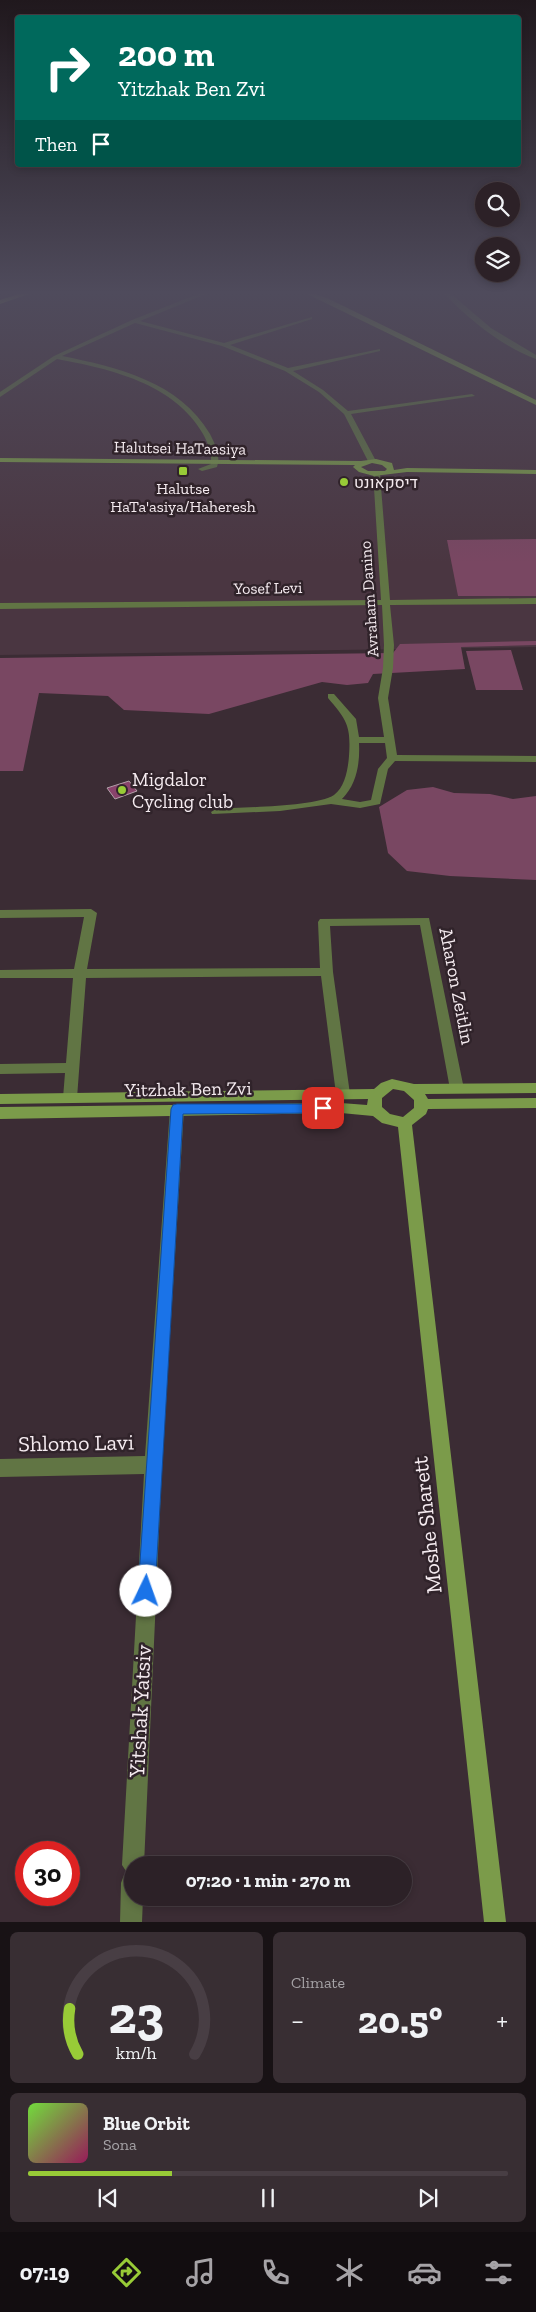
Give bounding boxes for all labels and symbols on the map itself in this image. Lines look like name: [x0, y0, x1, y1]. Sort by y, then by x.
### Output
street label: Halutsei HaTaasiya: [114, 437, 247, 459]
marker: Halutse HaTa'asiya/Haheresh: [177, 465, 189, 477]
place label: דיסקאונט: [354, 473, 418, 492]
marker: דיסקאונט: [338, 476, 350, 488]
place label: Halutse HaTa'asiya/Haheresh: [110, 479, 256, 516]
street label: Avraham Danino: [355, 540, 383, 658]
street label: Yosef Levi: [233, 578, 303, 598]
place label: Migdalor Cycling club: [132, 768, 233, 813]
marker: Migdalor Cycling club: [116, 784, 128, 796]
street label: Aharon Zeitlin: [434, 926, 480, 1046]
street label: Yitzhak Ben Zvi: [123, 1076, 252, 1102]
pin: [302, 1087, 344, 1129]
street label: Shlomo Lavi: [18, 1428, 134, 1458]
street label: Moshe Sharett: [406, 1454, 448, 1595]
position arrow: [119, 1564, 171, 1616]
street label: Yitshak Yatsiv: [123, 1644, 157, 1779]
speed limit sign: 30: [15, 1841, 80, 1906]

